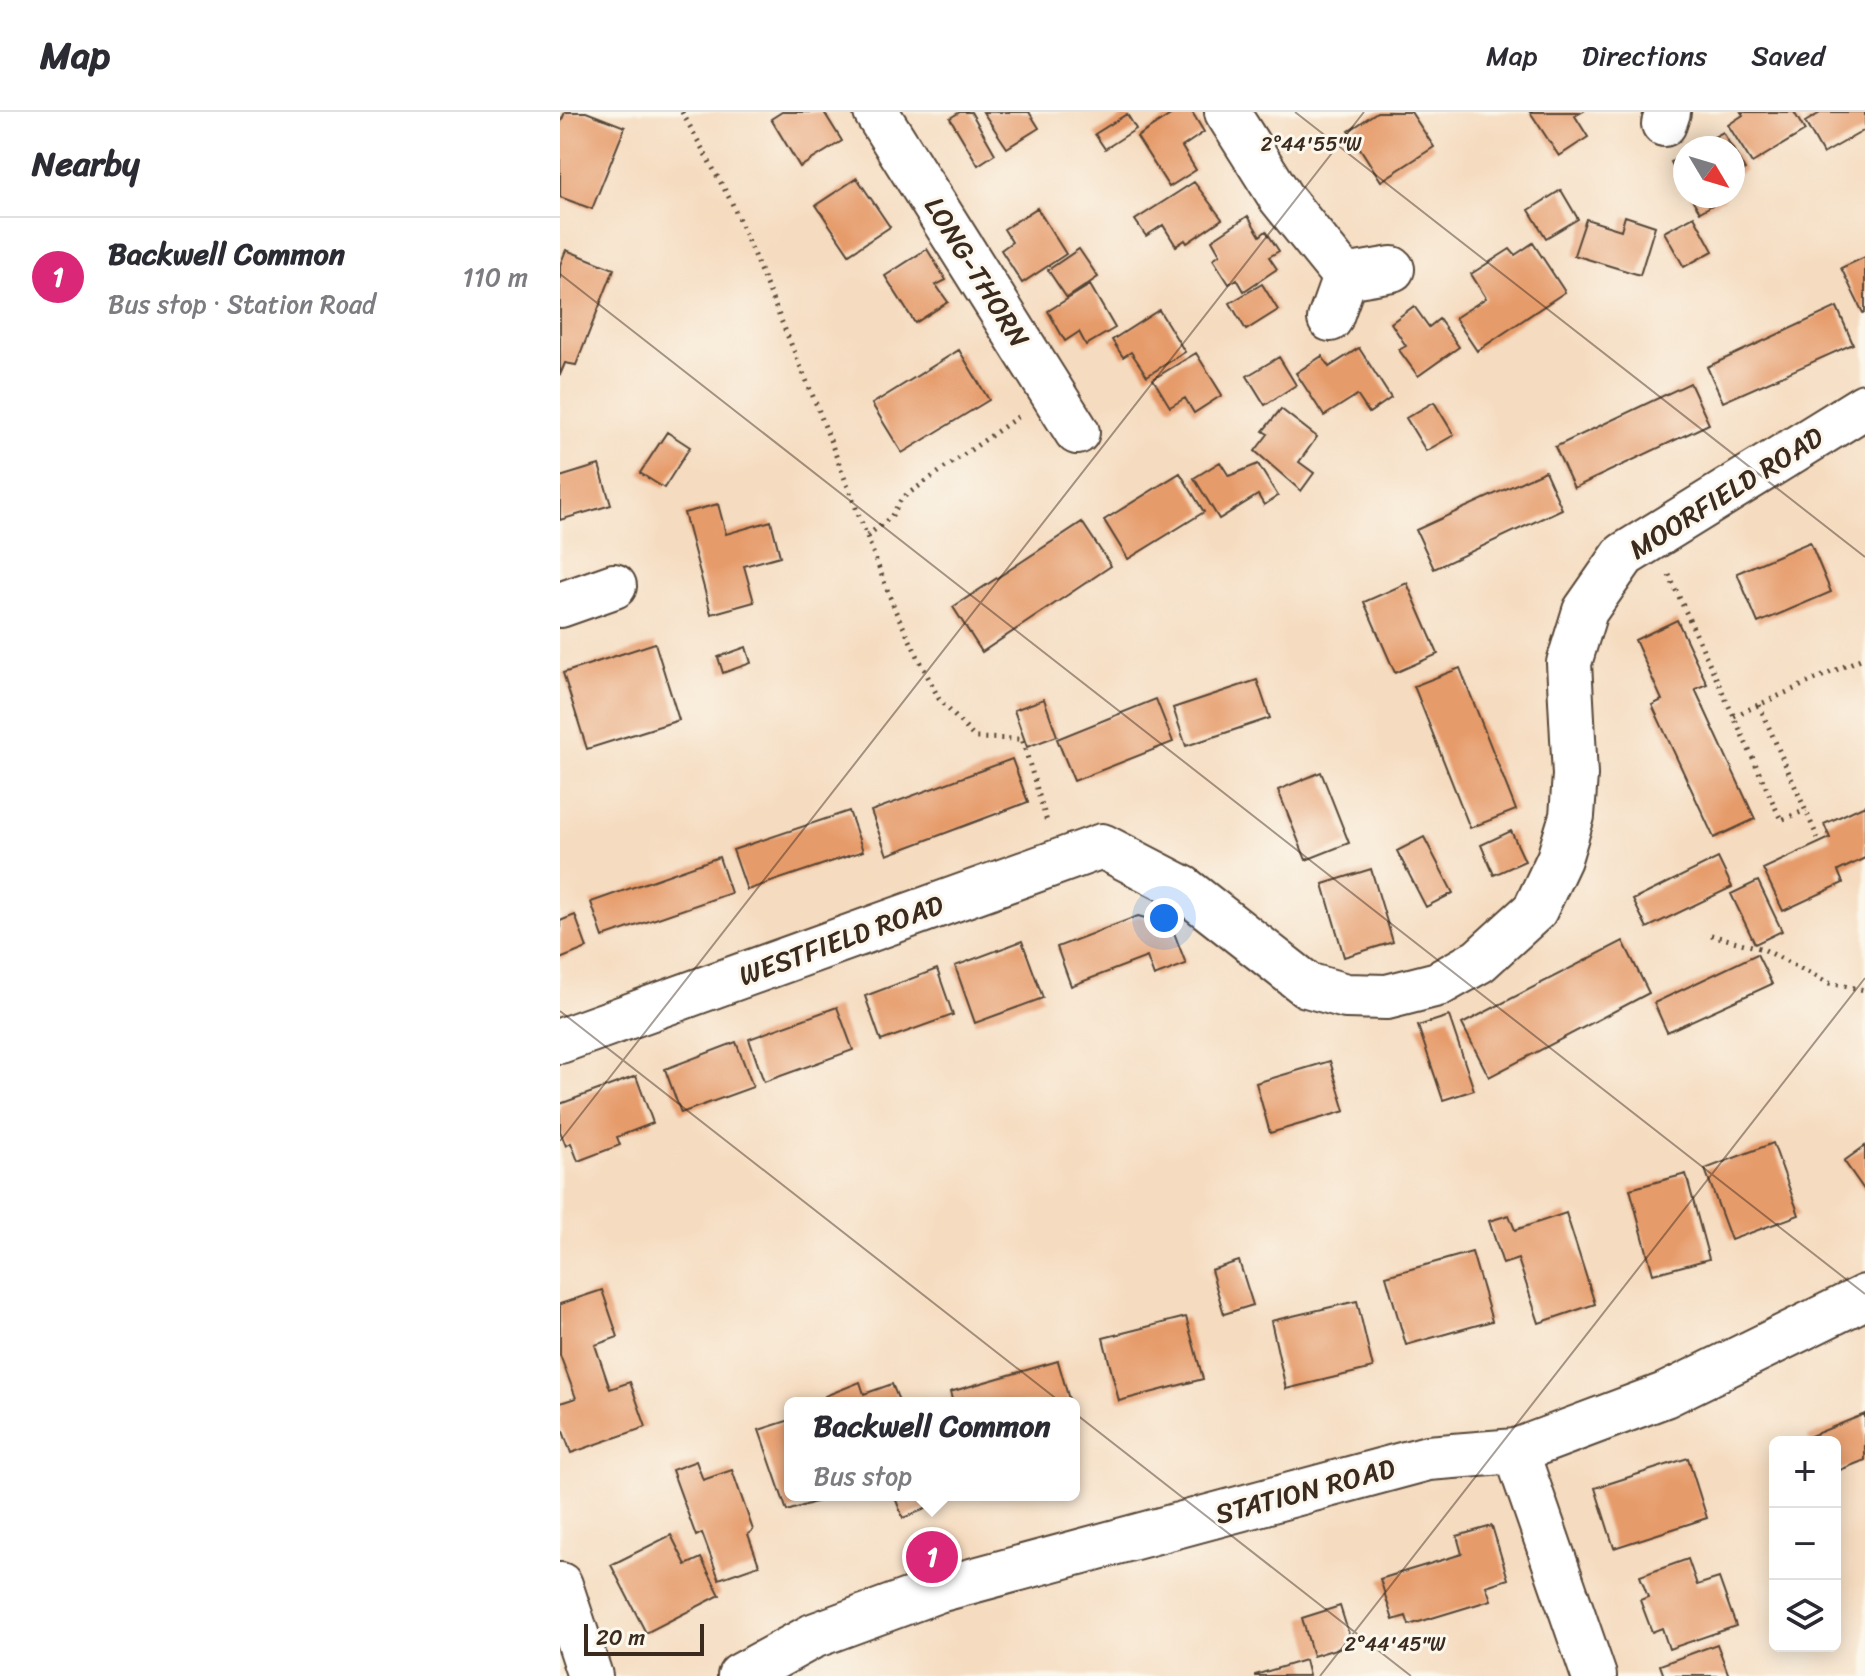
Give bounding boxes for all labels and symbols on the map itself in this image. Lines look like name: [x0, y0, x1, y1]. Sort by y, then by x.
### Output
text: 2°44'55"W: [1261, 127, 1362, 162]
north arrow: [1673, 136, 1745, 208]
street label: LONG-THORN: [911, 187, 1043, 358]
street label: MOORFIELD ROAD: [1619, 413, 1833, 573]
street label: WESTFIELD ROAD: [732, 880, 951, 1000]
your location: [1144, 898, 1184, 938]
street label: STATION ROAD: [1209, 1443, 1401, 1539]
pin: 1: [906, 1527, 958, 1587]
scale bar: [584, 1620, 704, 1656]
text: 2°44'45"W: [1345, 1627, 1446, 1662]

